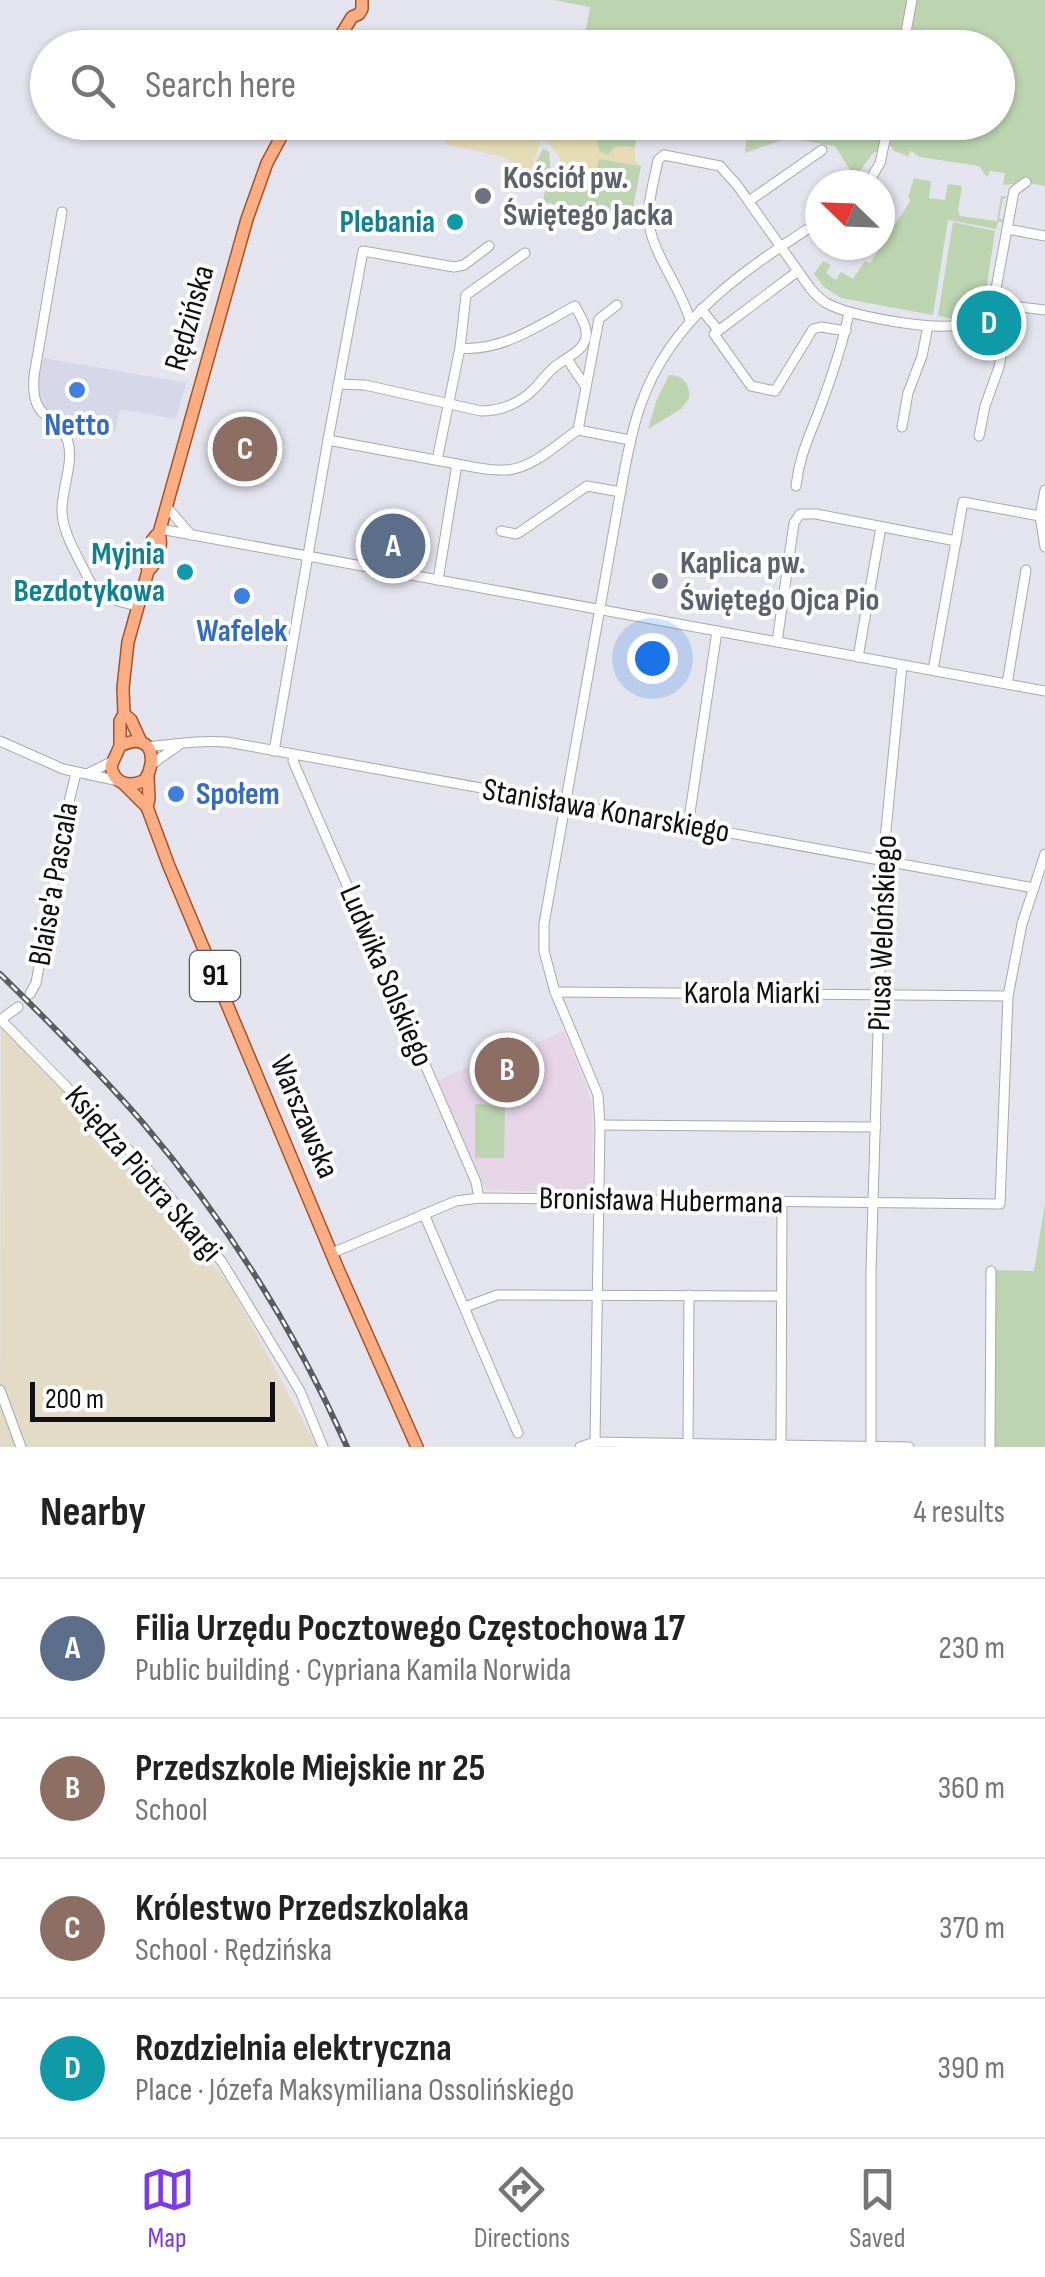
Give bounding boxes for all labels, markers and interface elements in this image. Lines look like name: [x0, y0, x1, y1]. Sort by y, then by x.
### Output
search box: [30, 30, 1015, 140]
icon: search: [65, 58, 120, 113]
text: Search here: [145, 63, 296, 108]
place label: Kościół pw. Świętego Jacka: [503, 159, 673, 235]
north arrow: [805, 170, 895, 260]
marker: Kościół pw. Świętego Jacka: [472, 185, 494, 207]
place label: Plebania: [340, 203, 435, 242]
marker: Plebania: [444, 211, 466, 233]
street label: Rędzińska: [156, 261, 224, 375]
pin: D: [956, 286, 1022, 360]
marker: Netto: [66, 379, 88, 401]
place label: Netto: [44, 406, 110, 445]
pin: C: [212, 412, 278, 486]
pin: A: [360, 508, 426, 584]
place label: Myjnia Bezdotykowa: [13, 535, 165, 611]
place label: Kaplica pw. Świętego Ojca Pio: [680, 544, 879, 620]
marker: Myjnia Bezdotykowa: [174, 561, 196, 583]
marker: Kaplica pw. Świętego Ojca Pio: [649, 570, 671, 592]
marker: Wafelek: [231, 585, 253, 607]
place label: Wafelek: [196, 612, 288, 651]
your location: [627, 633, 678, 684]
street label: Stanisława Konarskiego: [479, 770, 733, 852]
place label: Społem: [196, 775, 280, 814]
marker: Społem: [165, 783, 187, 805]
street label: Blaise'a Pascala: [20, 799, 88, 969]
street label: Piusa Welońskiego: [860, 834, 906, 1032]
street label: Ludwika Solskiego: [330, 879, 442, 1073]
road number: 91: [190, 951, 240, 1001]
street label: Karola Miarki: [684, 974, 820, 1013]
pin: B: [474, 1032, 540, 1108]
street label: Warszawska: [261, 1050, 347, 1184]
street label: Księdza Piotra Skargi: [56, 1078, 230, 1270]
street label: Bronisława Hubermana: [539, 1179, 783, 1223]
scale bar: [30, 1377, 275, 1422]
text: 200 m: [45, 1383, 104, 1416]
text: Nearby: [40, 1487, 146, 1538]
text: 4 results: [913, 1493, 1005, 1532]
text: Filia Urzędu Pocztowego Częstochowa 17: [135, 1606, 685, 1651]
text: A: [65, 1629, 80, 1668]
text: 230 m: [938, 1629, 1005, 1668]
text: Public building · Cypriana Kamila Norwida: [135, 1651, 571, 1690]
text: Przedszkole Miejskie nr 25: [135, 1746, 485, 1791]
text: B: [65, 1769, 80, 1808]
text: 360 m: [938, 1769, 1005, 1808]
text: School: [135, 1791, 208, 1830]
text: Królestwo Przedszkolaka: [135, 1886, 469, 1931]
text: C: [64, 1909, 81, 1948]
text: 370 m: [939, 1909, 1005, 1948]
text: School · Rędzińska: [135, 1931, 332, 1970]
text: Rozdzielnia elektryczna: [135, 2026, 452, 2071]
text: D: [64, 2049, 81, 2088]
text: 390 m: [938, 2049, 1005, 2088]
text: Place · Józefa Maksymiliana Ossolińskiego: [135, 2071, 574, 2110]
tab: Map: [140, 2162, 195, 2255]
tab: Directions: [474, 2162, 570, 2255]
tab: Saved: [849, 2162, 905, 2255]

